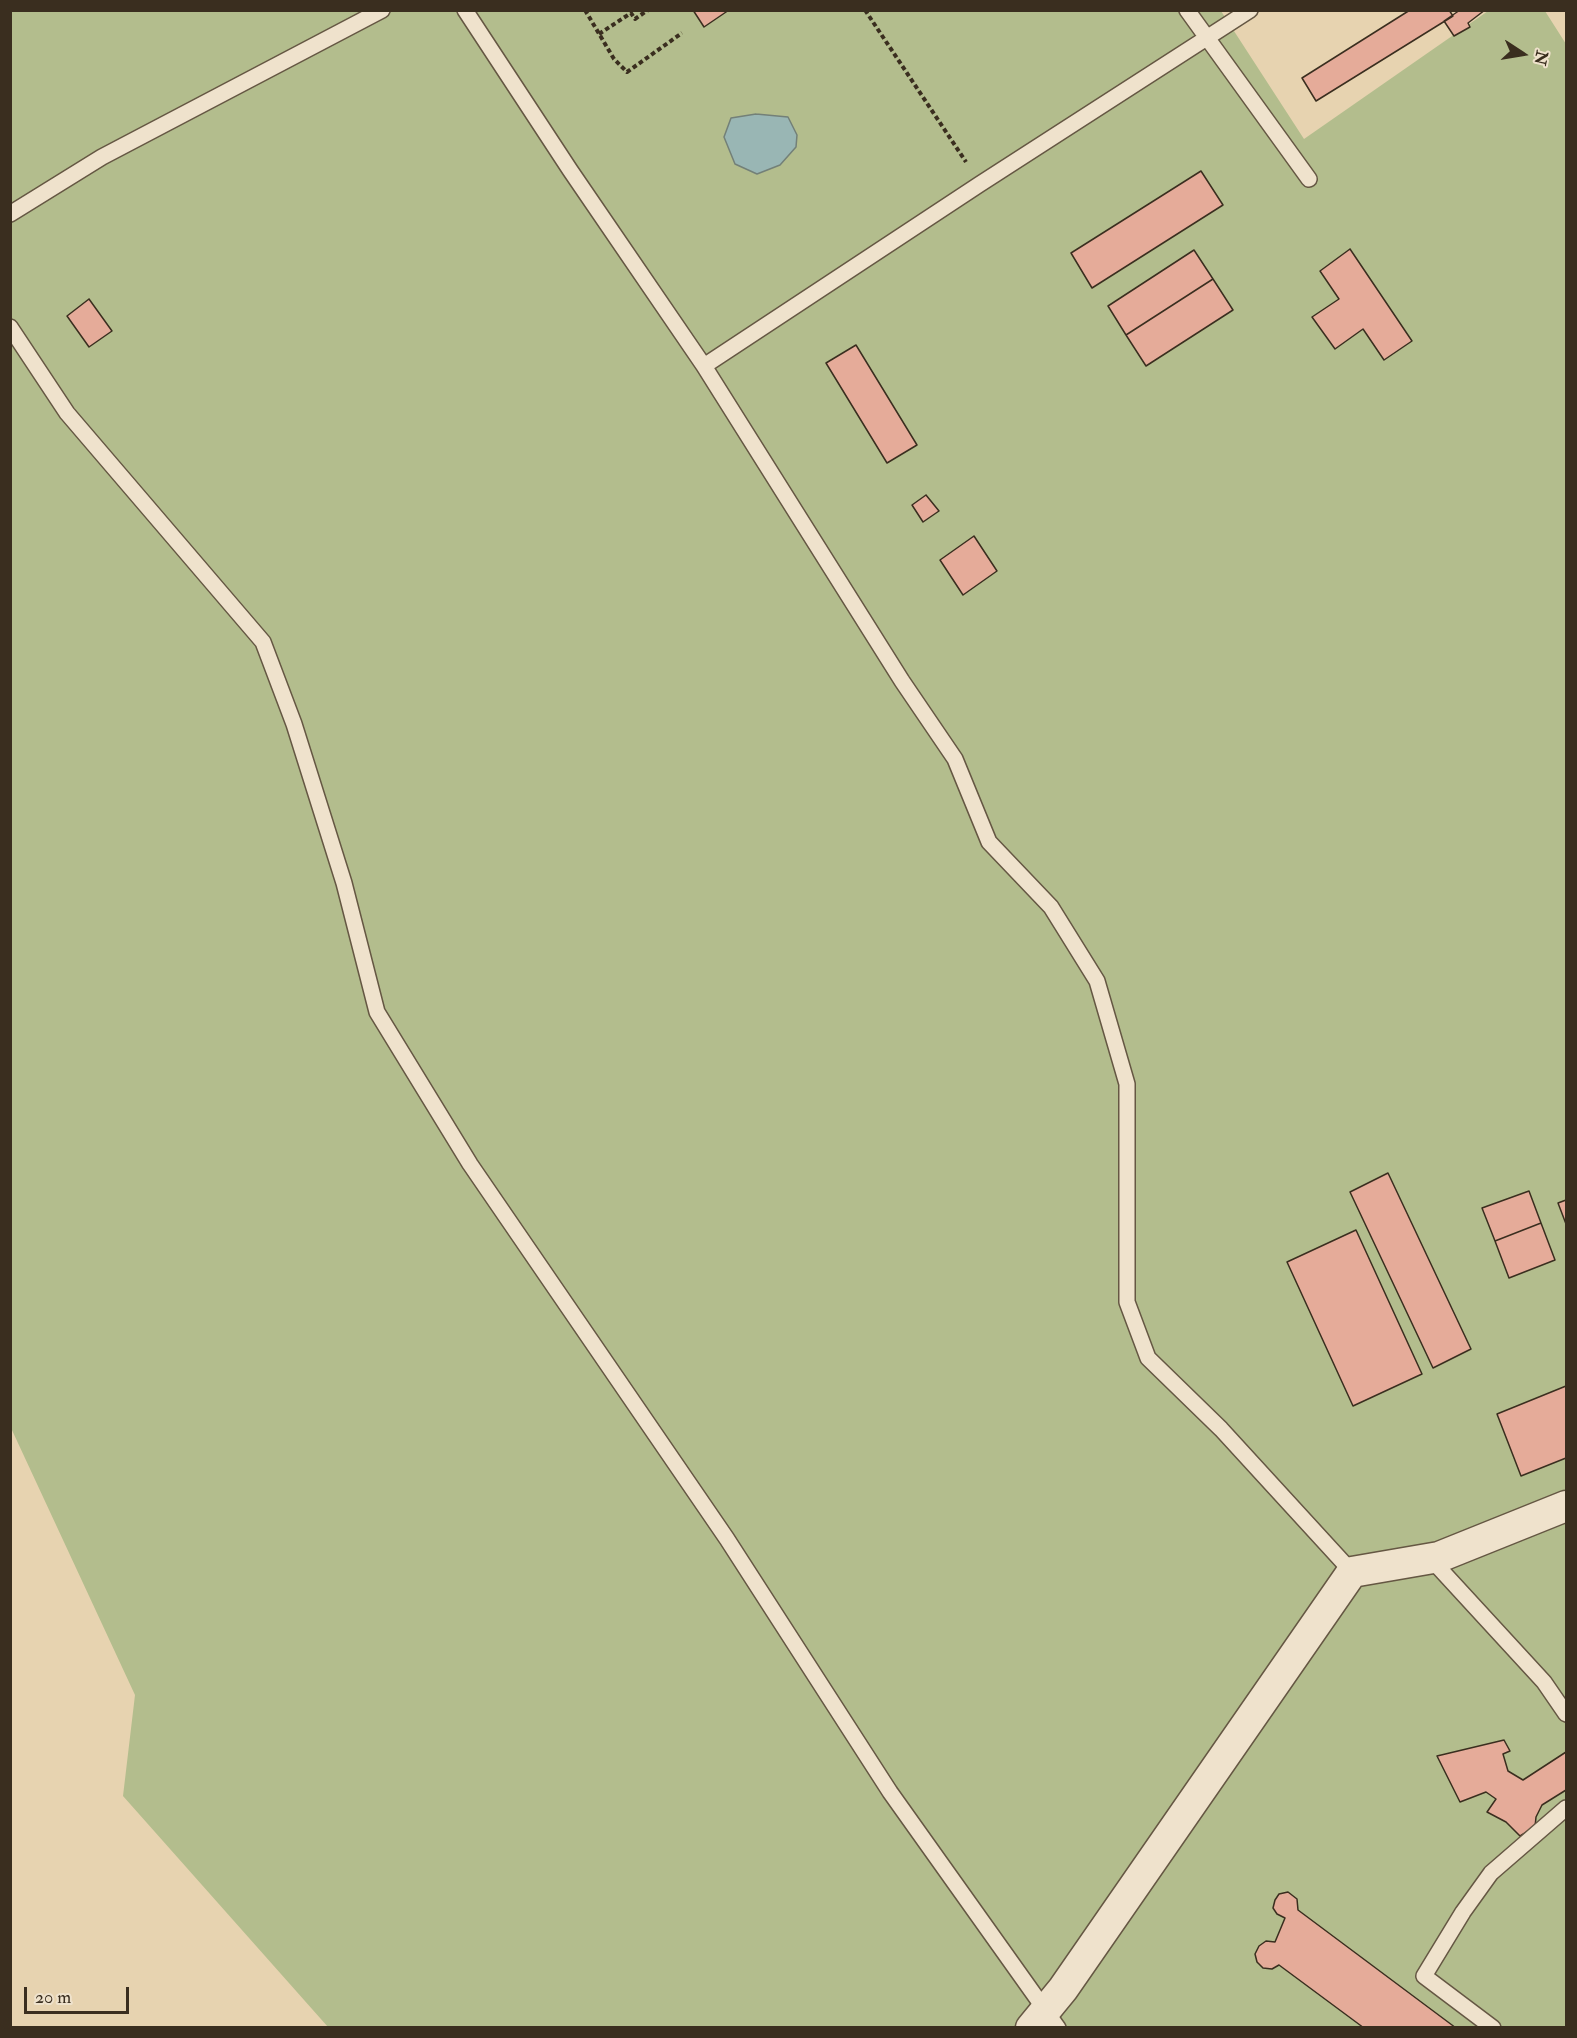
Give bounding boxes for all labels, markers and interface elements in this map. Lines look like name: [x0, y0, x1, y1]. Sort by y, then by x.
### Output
north arrow: [1493, 24, 1553, 84]
text: N: [1529, 49, 1552, 67]
scale bar: [27, 1975, 132, 2013]
text: 20 m: [35, 1986, 71, 2009]

